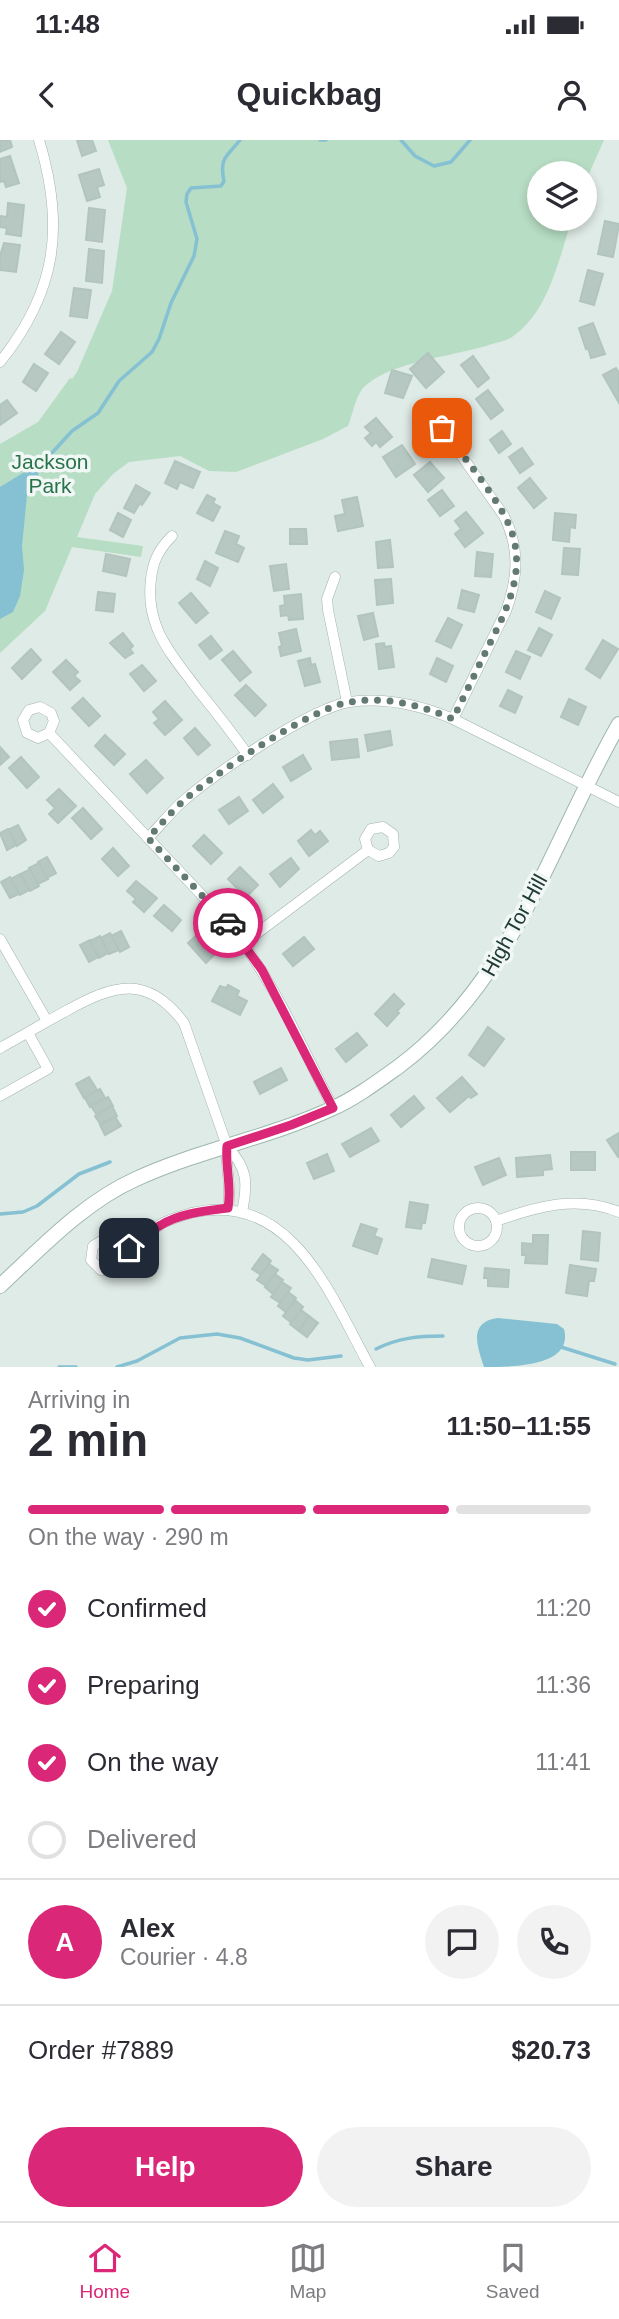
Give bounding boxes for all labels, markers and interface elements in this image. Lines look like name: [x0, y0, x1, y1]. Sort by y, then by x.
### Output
text: 11:48: [35, 9, 100, 39]
icon: back: [28, 76, 66, 114]
text: Quickbag: [237, 76, 382, 112]
icon: person: [553, 76, 591, 114]
map controls: [527, 161, 597, 231]
button: layers: [527, 161, 597, 231]
pin: [412, 398, 472, 458]
icon: bag: [423, 409, 461, 447]
park label: Jackson Park: [11, 450, 89, 497]
street label: High Tor Hill: [477, 870, 551, 980]
courier: [193, 888, 263, 958]
icon: car: [209, 904, 247, 942]
pin: [99, 1218, 159, 1278]
icon: home: [110, 1229, 148, 1267]
text: Arriving in: [28, 1387, 130, 1413]
text: 11:50–11:55: [446, 1411, 591, 1441]
text: 2 min: [28, 1414, 148, 1466]
text: On the way · 290 m: [28, 1524, 229, 1550]
icon: check: [28, 1590, 66, 1628]
text: Confirmed: [87, 1593, 207, 1623]
text: 11:20: [535, 1595, 591, 1621]
icon: check: [28, 1667, 66, 1705]
text: Preparing: [87, 1670, 200, 1700]
text: 11:36: [535, 1672, 591, 1698]
icon: check: [28, 1744, 66, 1782]
text: On the way: [87, 1747, 219, 1777]
text: 11:41: [535, 1749, 591, 1775]
text: Delivered: [87, 1824, 197, 1854]
button: chat: [425, 1905, 499, 1979]
button: phone: [517, 1905, 591, 1979]
text: Alex: [120, 1913, 175, 1943]
text: A: [56, 1927, 74, 1957]
text: Courier · 4.8: [120, 1944, 248, 1970]
text: Order #7889: [28, 2035, 174, 2065]
text: $20.73: [511, 2035, 591, 2065]
button: Help: [28, 2127, 303, 2207]
button: Share: [317, 2127, 591, 2207]
tab: Home: [79, 2239, 130, 2303]
tab: Map: [289, 2239, 327, 2303]
tab: Saved: [486, 2239, 540, 2303]

